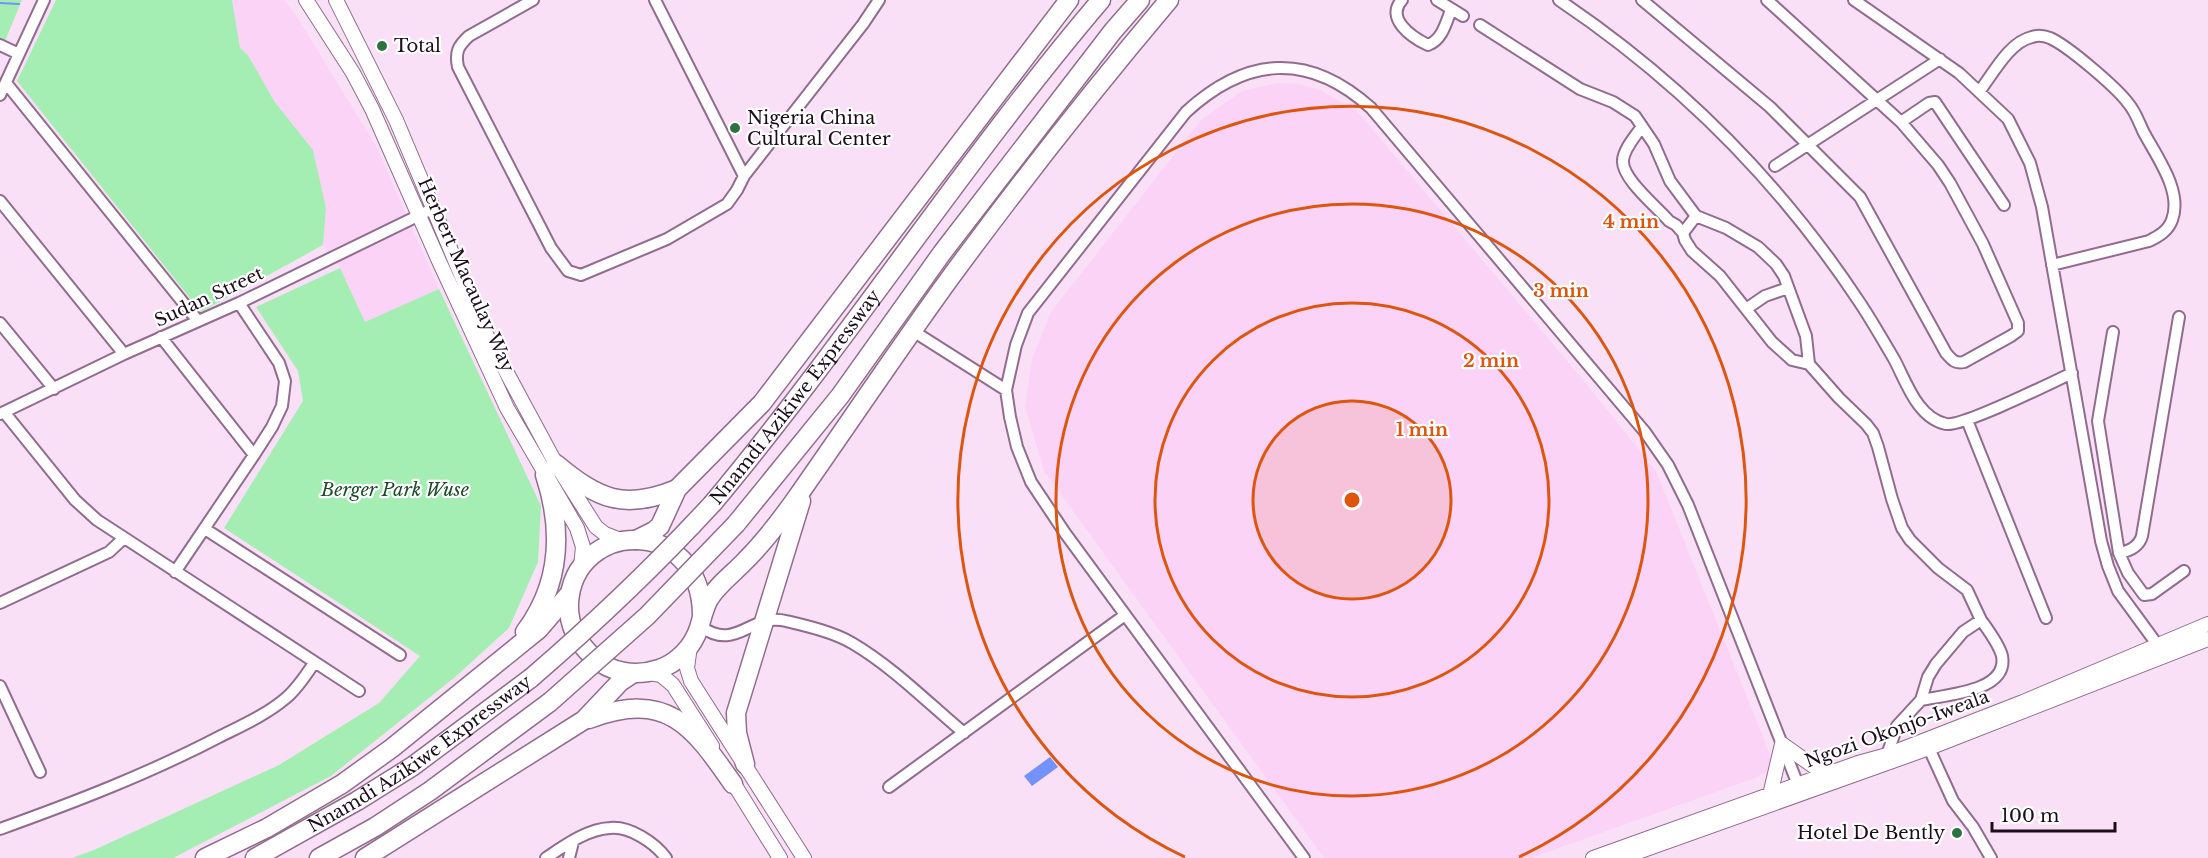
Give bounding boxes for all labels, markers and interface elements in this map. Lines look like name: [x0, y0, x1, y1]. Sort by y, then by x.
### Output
place label: Total: [394, 35, 441, 57]
marker: Total: [375, 39, 389, 53]
place label: Nigeria China Cultural Center: [747, 107, 891, 150]
marker: Nigeria China Cultural Center: [728, 121, 742, 135]
street label: Herbert Macaulay Way: [413, 174, 519, 376]
text: 4 min: [1603, 211, 1659, 233]
street label: Sudan Street: [151, 262, 267, 332]
text: 3 min: [1533, 280, 1589, 302]
street label: Nnamdi Azikiwe Expressway: [705, 285, 885, 509]
text: 2 min: [1463, 350, 1519, 372]
text: 1 min: [1396, 419, 1448, 441]
park label: Berger Park Wuse: [320, 479, 469, 501]
centre of rings: [1342, 490, 1362, 510]
street label: Nnamdi Azikiwe Expressway: [304, 670, 536, 837]
street label: Ngozi Okonjo-Iweala: [1802, 685, 1992, 773]
scale bar: [1992, 795, 2115, 833]
text: 100 m: [2001, 805, 2059, 827]
place label: Hotel De Bently: [1797, 822, 1945, 844]
marker: Hotel De Bently: [1950, 826, 1964, 840]

